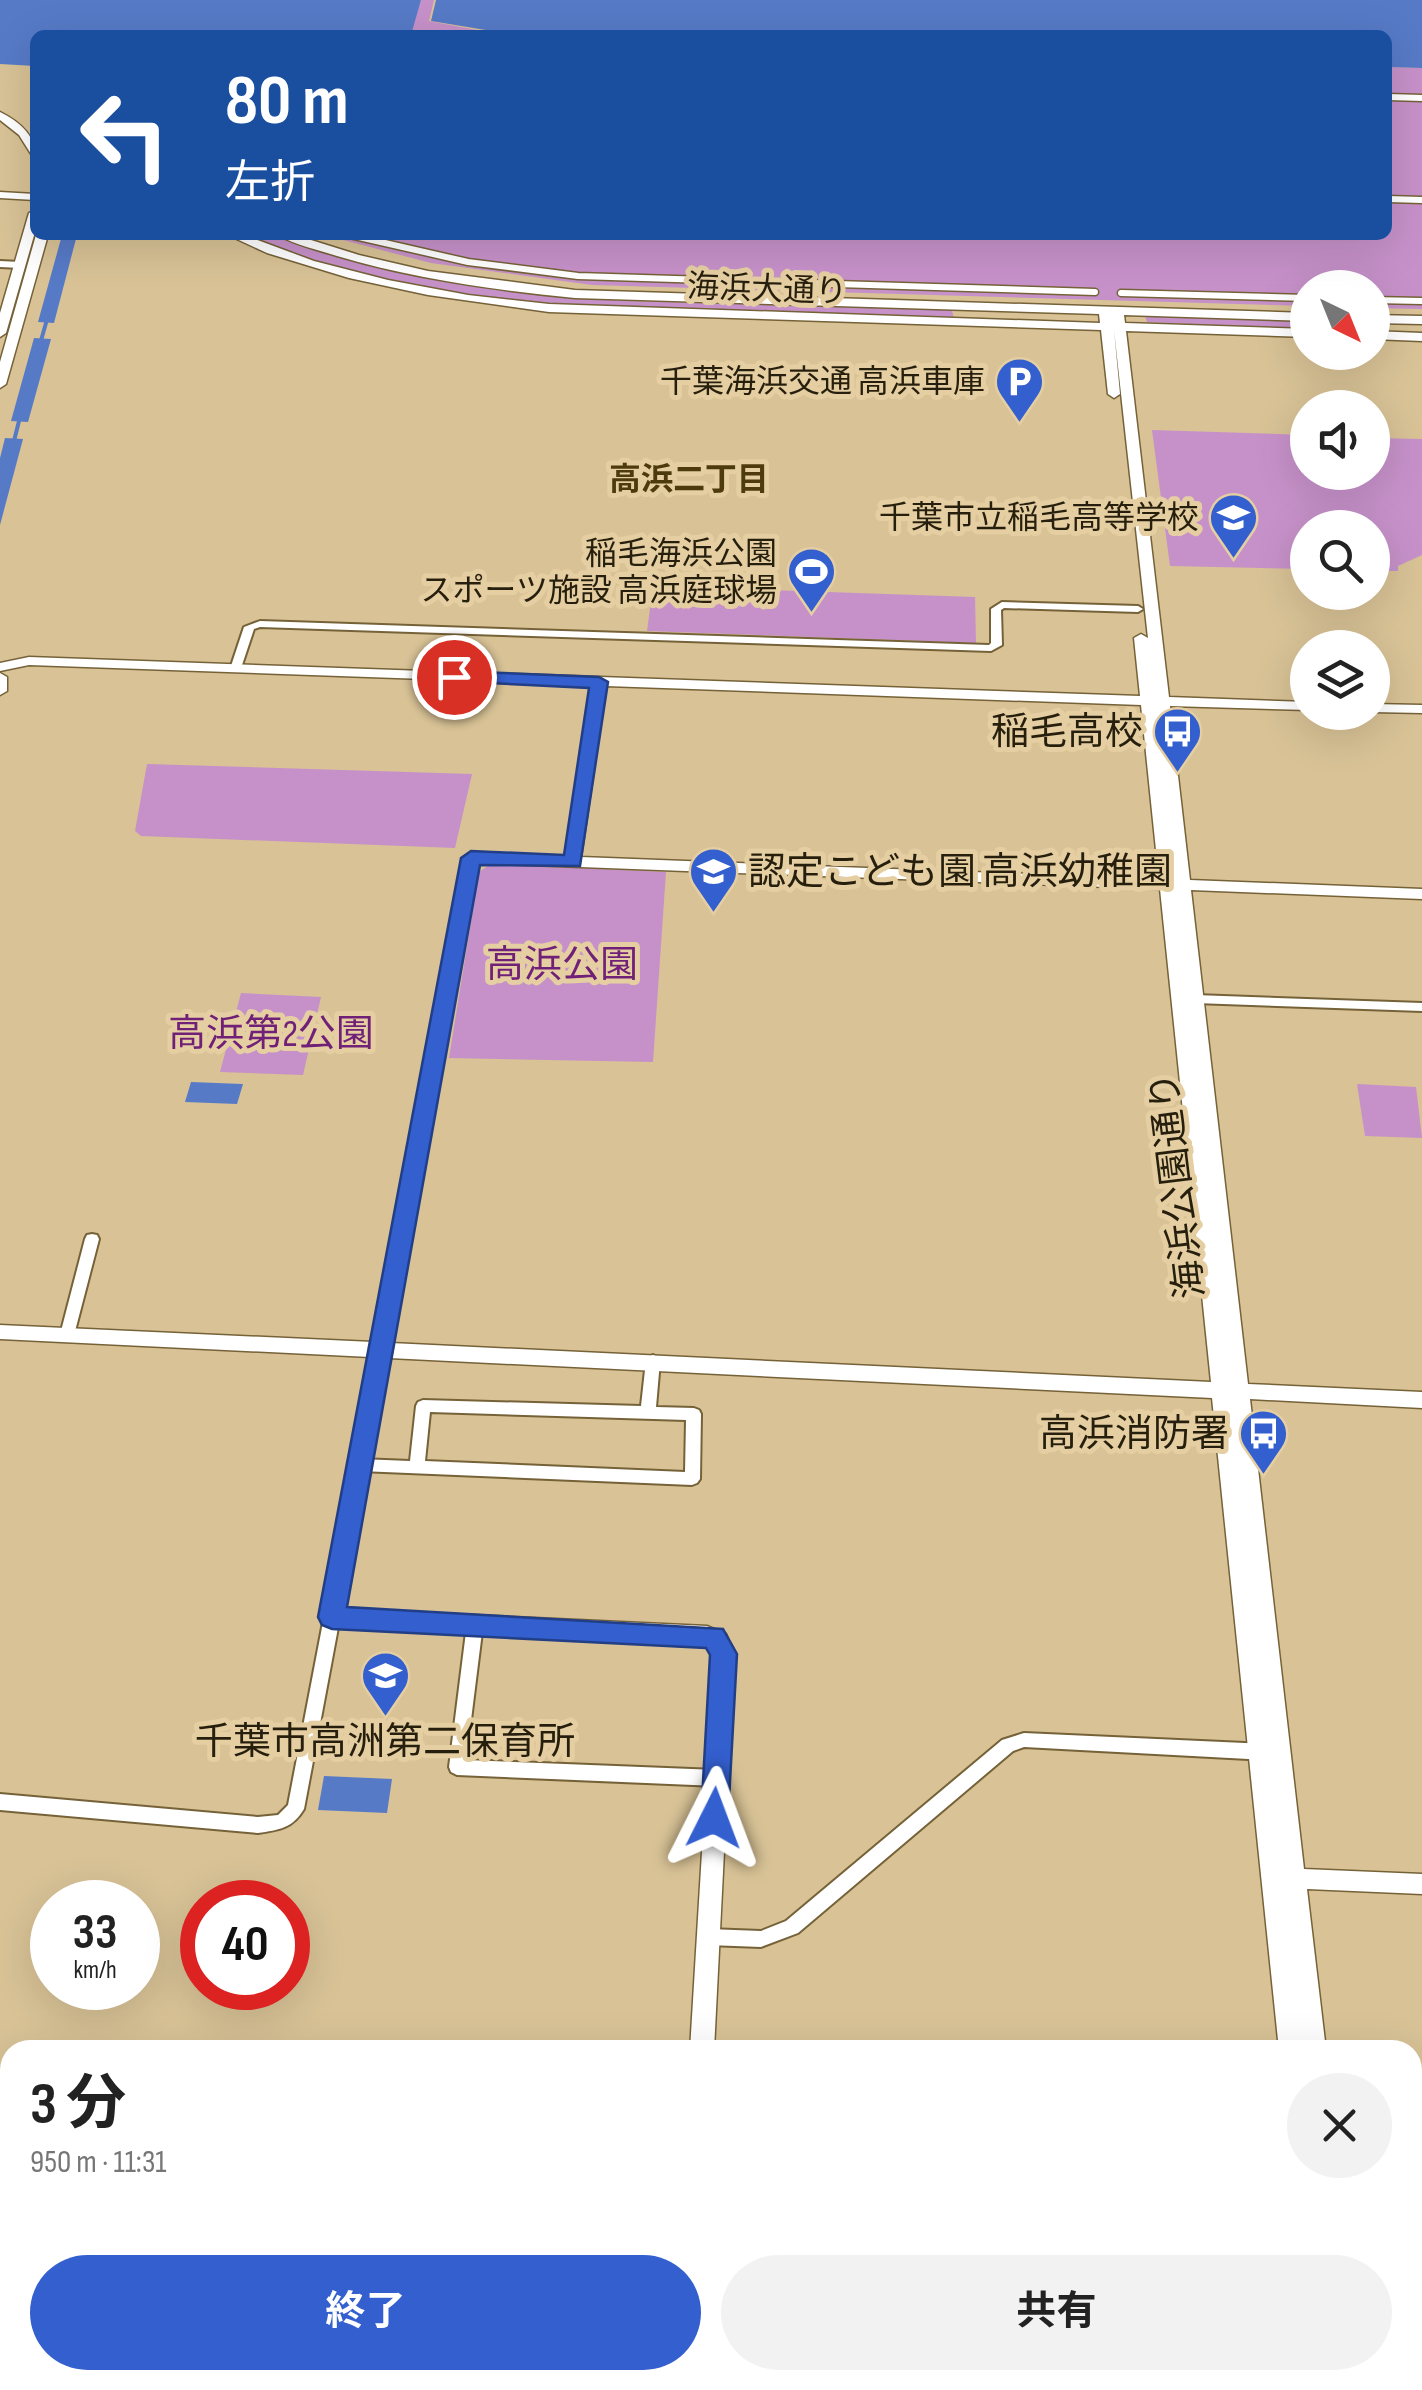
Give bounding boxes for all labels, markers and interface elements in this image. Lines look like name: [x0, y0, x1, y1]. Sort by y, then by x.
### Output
text: 80 m: [225, 60, 349, 144]
icon: left: [60, 70, 190, 200]
text: 左折: [225, 156, 315, 211]
street label: 海浜大通り: [686, 268, 848, 312]
north arrow: [1290, 270, 1390, 370]
map controls: [1290, 270, 1390, 730]
parking icon: 千葉海浜交通 高浜車庫: [994, 356, 1046, 424]
place label: 千葉海浜交通 高浜車庫: [660, 363, 985, 402]
button: sound: [1290, 390, 1390, 490]
district label: 高浜二丁目: [609, 461, 769, 500]
school or university icon: 千葉市立稲毛高等学校: [1208, 492, 1260, 560]
place label: 千葉市立稲毛高等学校: [879, 499, 1199, 538]
button: search: [1290, 510, 1390, 610]
place label: 稲毛海浜公園 スポーツ施設 高浜庭球場: [421, 535, 777, 611]
sports icon: 稲毛海浜公園 スポーツ施設 高浜庭球場: [786, 546, 838, 614]
button: layers: [1290, 630, 1390, 730]
pin: [412, 635, 497, 720]
icon: arrive: [427, 650, 482, 705]
bus stop icon: 稲毛高校: [1152, 706, 1204, 774]
place label: 稲毛高校: [991, 710, 1143, 755]
school or university icon: 認定こども園 高浜幼稚園: [687, 846, 739, 914]
place label: 認定こども園 高浜幼稚園: [748, 850, 1172, 895]
park label: 高浜公園: [486, 943, 638, 988]
park label: 高浜第2公園: [168, 1012, 374, 1057]
street label: 海浜公園通り: [1142, 1069, 1214, 1301]
bus stop icon: 高浜消防署: [1238, 1408, 1290, 1476]
place label: 高浜消防署: [1039, 1412, 1229, 1457]
school or university icon: 千葉市高洲第二保育所: [359, 1650, 411, 1718]
place label: 千葉市高洲第二保育所: [195, 1720, 575, 1765]
position arrow: [662, 1766, 766, 1870]
speed limit sign: 40: [180, 1880, 310, 2010]
text: 33: [73, 1903, 117, 1963]
text: km/h: [73, 1955, 117, 1986]
text: 3 分: [30, 2069, 126, 2141]
button: close: [1287, 2073, 1392, 2178]
text: 950 m · 11:31: [30, 2143, 167, 2182]
button: 終了: [30, 2255, 701, 2370]
button: 共有: [721, 2255, 1392, 2370]

